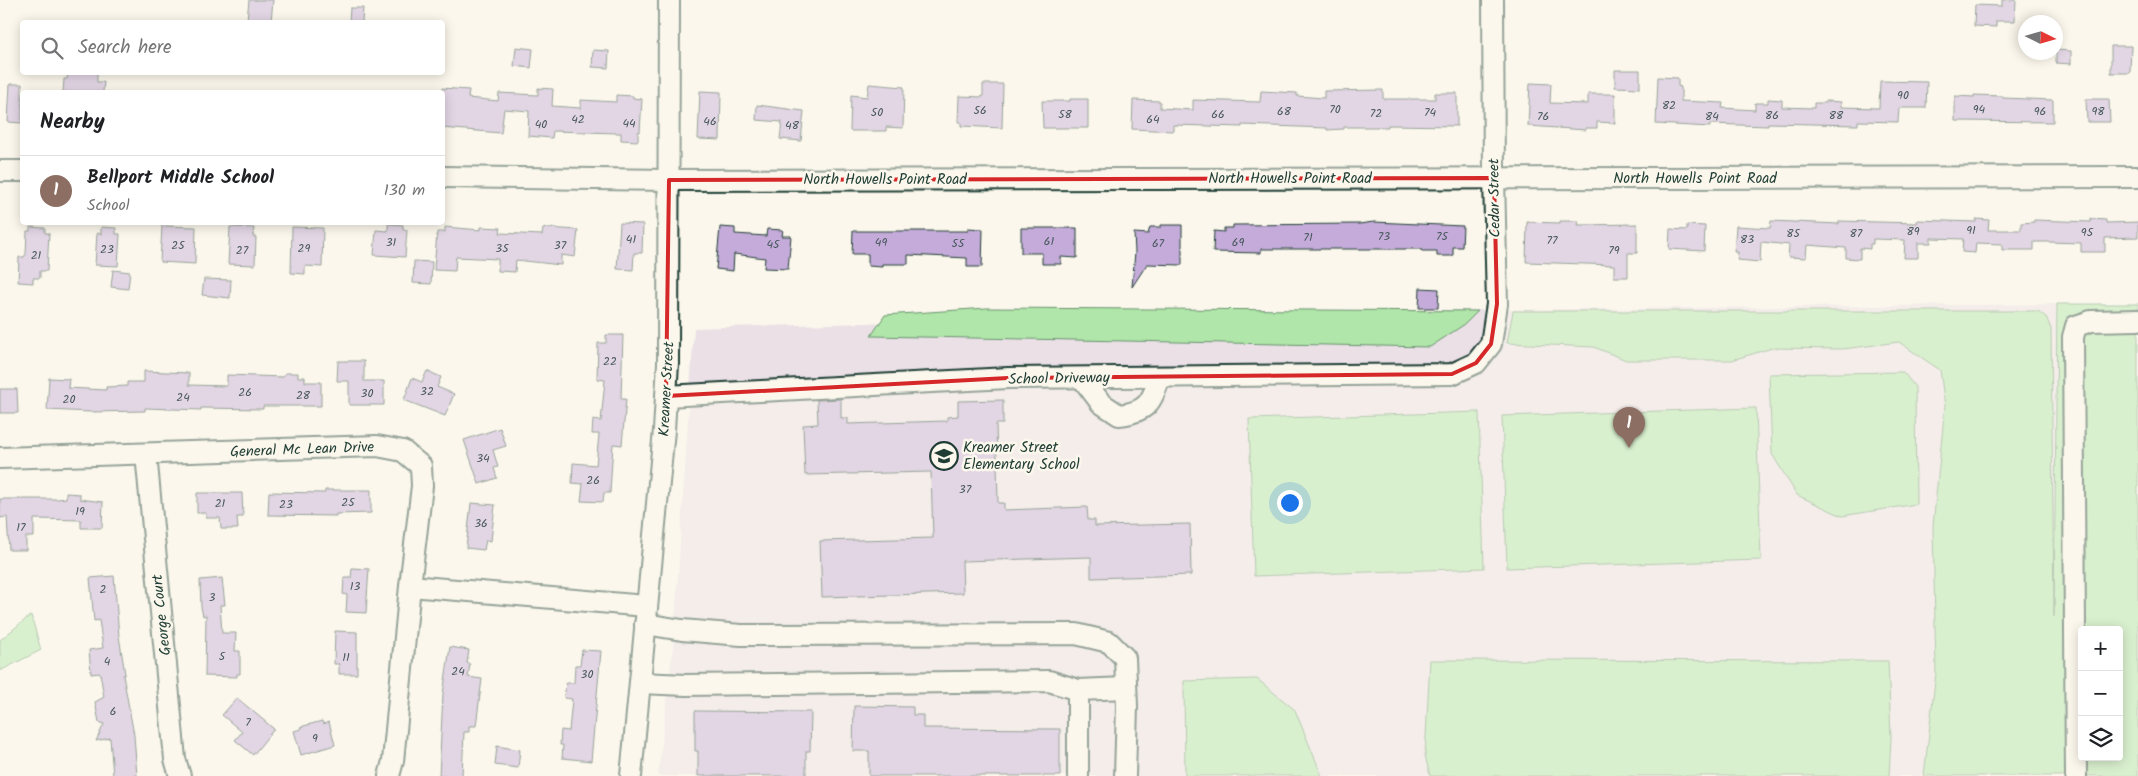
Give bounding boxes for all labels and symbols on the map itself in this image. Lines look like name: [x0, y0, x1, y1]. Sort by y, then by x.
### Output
north arrow: [2018, 15, 2063, 60]
house number: 90: [1897, 86, 1909, 105]
house number: 82: [1662, 96, 1676, 115]
house number: 70: [1329, 100, 1341, 119]
house number: 94: [1973, 100, 1986, 119]
house number: 56: [973, 101, 987, 120]
house number: 68: [1277, 102, 1292, 121]
house number: 96: [2034, 102, 2046, 121]
house number: 98: [2091, 102, 2105, 121]
house number: 50: [871, 103, 883, 122]
house number: 74: [1424, 103, 1436, 122]
house number: 72: [1370, 104, 1382, 123]
house number: 58: [1058, 105, 1073, 124]
house number: 66: [1211, 105, 1225, 124]
house number: 86: [1765, 106, 1779, 125]
house number: 88: [1829, 106, 1844, 125]
house number: 76: [1537, 107, 1549, 126]
house number: 84: [1705, 107, 1719, 126]
house number: 42: [571, 110, 585, 129]
house number: 64: [1146, 110, 1160, 129]
house number: 46: [703, 112, 717, 131]
house number: 44: [622, 114, 636, 133]
house number: 40: [535, 115, 547, 134]
house number: 48: [785, 116, 800, 135]
street label: Cedar Street: [1482, 158, 1508, 238]
street label: North Howells Point Road: [1208, 167, 1372, 191]
street label: North Howells Point Road: [1613, 167, 1777, 191]
street label: North Howells Point Road: [803, 168, 967, 192]
house number: 91: [1966, 221, 1976, 240]
house number: 89: [1906, 222, 1920, 241]
house number: 95: [2081, 223, 2095, 242]
house number: 85: [1786, 224, 1801, 243]
house number: 87: [1850, 224, 1863, 243]
house number: 73: [1378, 227, 1390, 246]
house number: 75: [1436, 227, 1450, 246]
house number: 71: [1303, 228, 1313, 247]
house number: 41: [626, 230, 636, 249]
house number: 83: [1740, 230, 1754, 249]
house number: 77: [1546, 231, 1558, 250]
house number: 61: [1044, 232, 1054, 251]
house number: 31: [386, 233, 397, 252]
house number: 49: [875, 233, 887, 252]
house number: 69: [1232, 233, 1244, 252]
house number: 55: [952, 234, 966, 253]
house number: 67: [1152, 234, 1165, 253]
house number: 45: [766, 235, 781, 254]
house number: 25: [171, 236, 186, 255]
house number: 37: [554, 236, 567, 255]
house number: 29: [298, 239, 311, 258]
house number: 35: [495, 239, 510, 258]
house number: 23: [100, 240, 114, 259]
house number: 27: [236, 241, 249, 260]
house number: 79: [1608, 241, 1620, 260]
house number: 21: [31, 246, 42, 265]
street label: Kreamer Street: [653, 341, 681, 437]
house number: 22: [603, 352, 617, 371]
street label: School Driveway: [1008, 366, 1111, 392]
house number: 32: [420, 382, 434, 401]
house number: 26: [238, 383, 252, 402]
house number: 30: [361, 384, 373, 403]
house number: 28: [296, 386, 311, 405]
house number: 24: [176, 388, 190, 407]
house number: 20: [63, 390, 75, 409]
pin: 1: [1613, 407, 1645, 448]
street label: General Mc Lean Drive: [230, 435, 375, 465]
place label: Kreamer Street Elementary School: [963, 436, 1080, 477]
school or university icon: Kreamer Street Elementary School: [929, 441, 959, 471]
house number: 34: [476, 449, 490, 468]
house number: 26: [586, 471, 600, 490]
house number: 37: [959, 480, 972, 499]
your location: [1277, 490, 1303, 516]
house number: 25: [341, 493, 356, 512]
house number: 21: [215, 494, 226, 513]
house number: 23: [279, 495, 293, 514]
house number: 19: [75, 502, 85, 521]
house number: 36: [474, 514, 488, 533]
house number: 17: [16, 518, 26, 537]
street label: George Court: [146, 573, 178, 657]
house number: 13: [350, 577, 360, 596]
house number: 2: [100, 580, 107, 599]
house number: 3: [209, 588, 216, 607]
house number: 5: [219, 647, 227, 666]
house number: 11: [342, 648, 350, 667]
house number: 4: [104, 652, 111, 671]
house number: 24: [451, 662, 465, 681]
house number: 30: [581, 665, 593, 684]
house number: 6: [110, 702, 116, 721]
house number: 7: [245, 713, 251, 732]
house number: 9: [312, 729, 318, 748]

